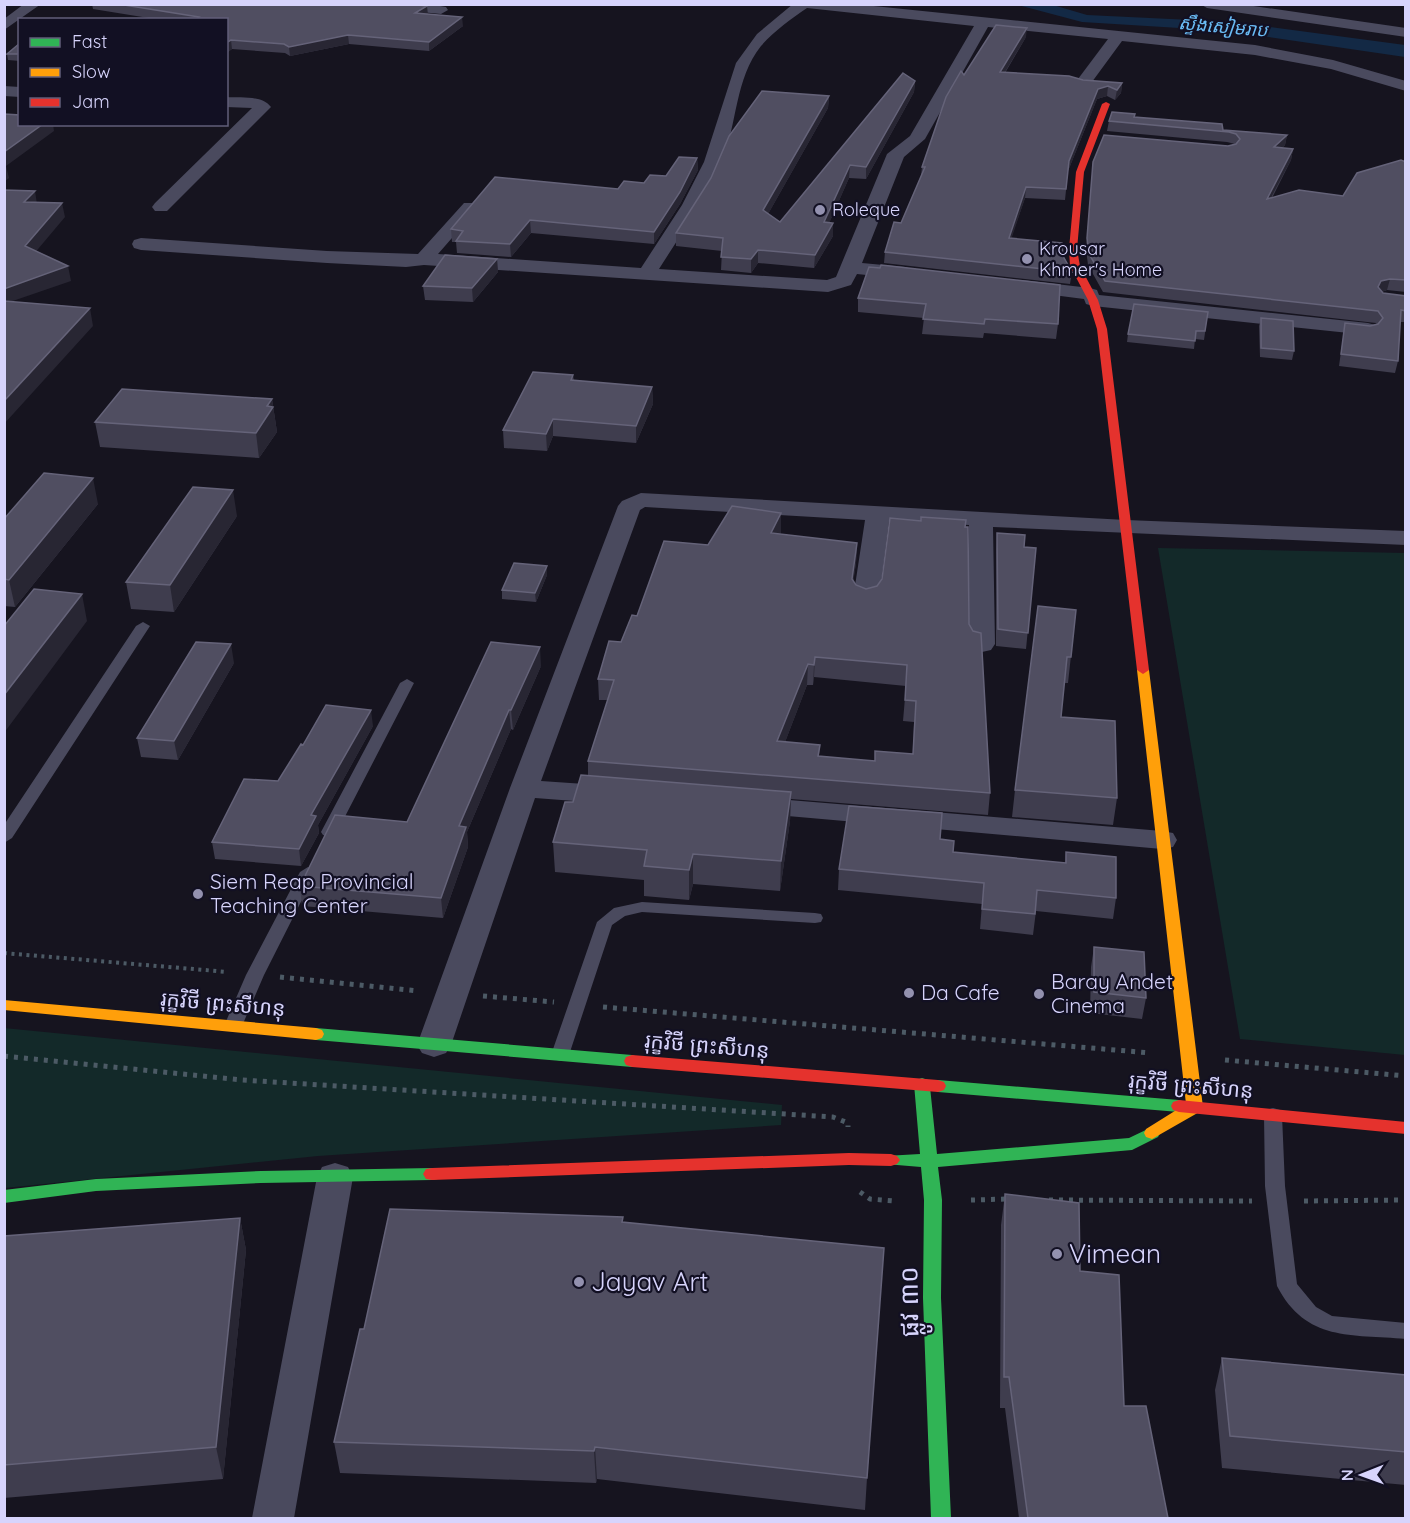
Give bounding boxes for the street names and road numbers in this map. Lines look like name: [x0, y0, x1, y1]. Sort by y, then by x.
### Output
street label: រុក្ខវិថី ព្រះសីហនុ: [160, 985, 287, 1023]
street label: រុក្ខវិថី ព្រះសីហនុ: [644, 1027, 771, 1065]
street label: រុក្ខវិថី ព្រះសីហនុ: [1128, 1067, 1255, 1105]
street label: ផ្លូវ ៣០: [891, 1266, 933, 1338]

